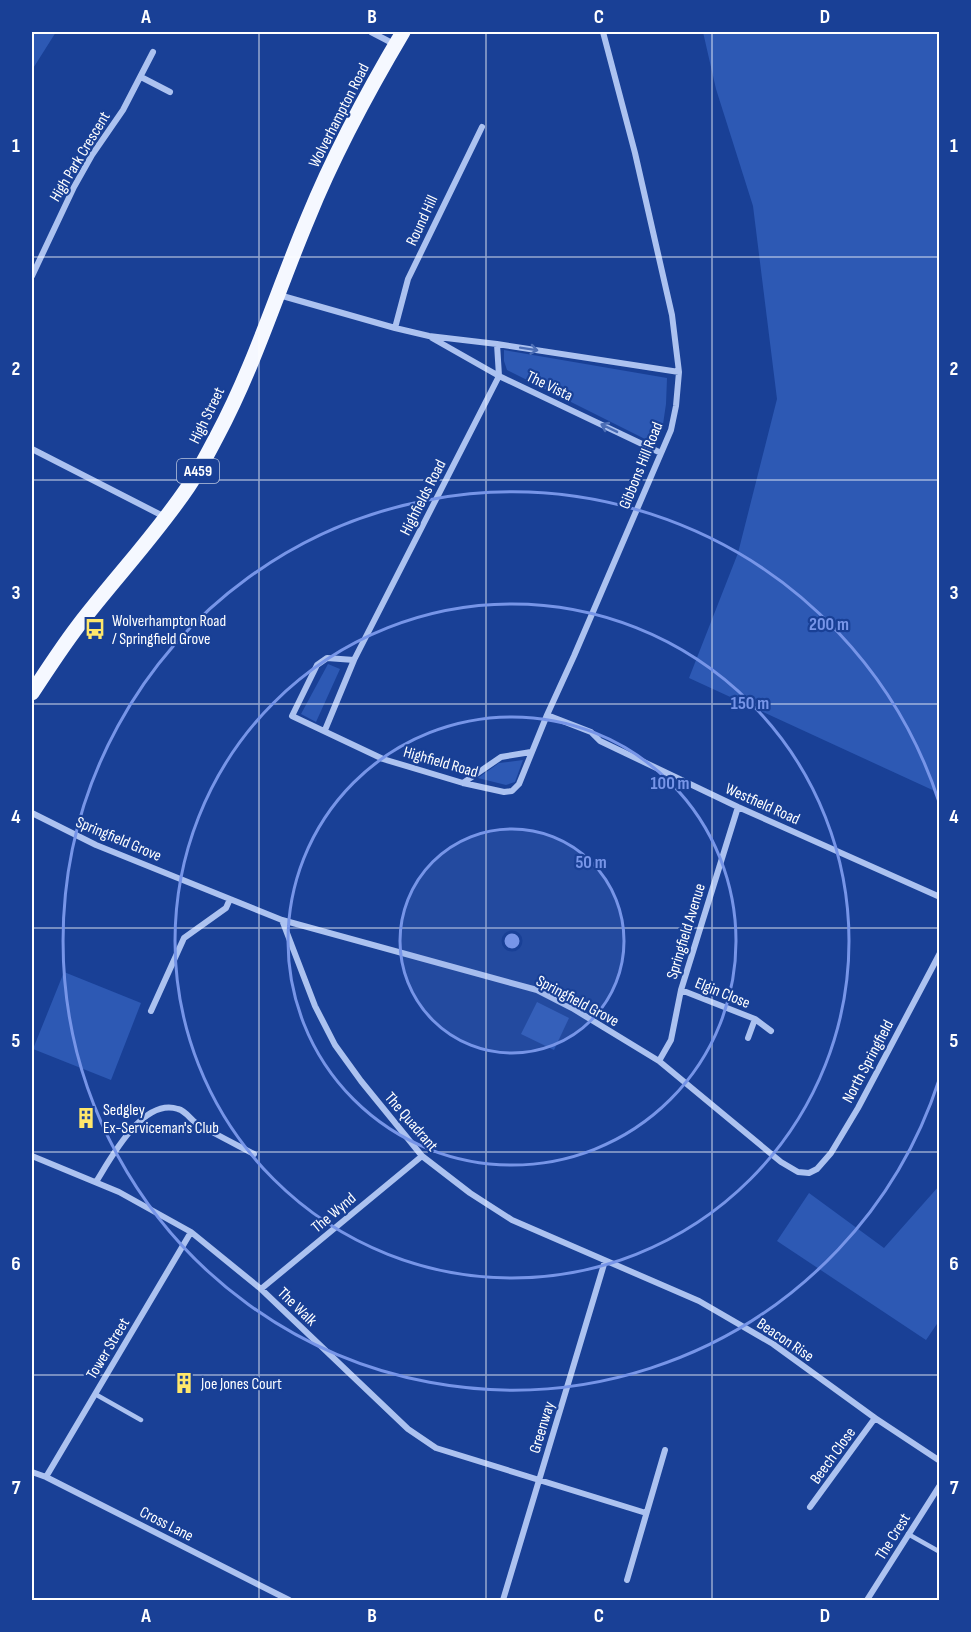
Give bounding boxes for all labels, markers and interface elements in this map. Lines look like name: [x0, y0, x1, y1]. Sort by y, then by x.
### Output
text: A: [140, 5, 151, 29]
text: B: [367, 5, 377, 29]
text: C: [594, 5, 604, 29]
text: D: [820, 5, 830, 29]
street label: Wolverhampton Road: [305, 60, 374, 171]
street label: High Park Crescent: [46, 108, 115, 205]
text: 1: [12, 134, 20, 158]
text: 1: [950, 134, 958, 158]
street label: Round Hill: [402, 192, 442, 249]
one-way arrow: [518, 343, 538, 354]
text: 2: [12, 357, 20, 381]
text: 2: [950, 357, 958, 381]
street label: The Vista: [523, 367, 576, 406]
street label: High Street: [186, 384, 229, 447]
street label: Gibbons Hill Road: [615, 419, 667, 512]
one-way arrow: [600, 422, 618, 434]
street label: Highfields Road: [396, 457, 450, 539]
road number: A459: [177, 459, 219, 483]
text: 3: [12, 581, 21, 605]
text: 3: [950, 581, 959, 605]
place label: Wolverhampton Road / Springfield Grove: [112, 612, 226, 649]
text: 200 m: [809, 614, 849, 635]
bus stop icon: Wolverhampton Road / Springfield Grove: [83, 617, 107, 641]
text: 150 m: [731, 693, 769, 714]
street label: Highfield Road: [401, 743, 480, 782]
text: 100 m: [651, 773, 690, 794]
street label: Westfield Road: [722, 780, 803, 829]
text: 4: [11, 805, 21, 829]
text: 4: [949, 805, 959, 829]
street label: Springfield Grove: [73, 813, 164, 866]
text: 50 m: [575, 852, 607, 873]
street label: Springfield Avenue: [663, 881, 710, 982]
centre of rings: [502, 931, 522, 951]
street label: Springfield Grove: [533, 972, 622, 1031]
street label: Elgin Close: [692, 974, 753, 1013]
street label: North Springfield: [839, 1017, 898, 1106]
text: 5: [12, 1029, 21, 1053]
text: 5: [950, 1029, 959, 1053]
street label: The Quadrant: [380, 1089, 442, 1155]
place label: Sedgley Ex-Serviceman's Club: [103, 1101, 219, 1138]
building icon: Sedgley Ex-Serviceman's Club: [74, 1106, 98, 1130]
street label: The Wynd: [308, 1189, 360, 1237]
text: 6: [11, 1252, 21, 1276]
text: 6: [949, 1252, 959, 1276]
street label: The Walk: [273, 1284, 321, 1330]
street label: Beacon Rise: [753, 1314, 817, 1366]
street label: Tower Street: [83, 1315, 134, 1383]
building icon: Joe Jones Court: [172, 1371, 196, 1395]
place label: Joe Jones Court: [200, 1375, 282, 1394]
street label: Greenway: [526, 1399, 559, 1456]
street label: Beech Close: [806, 1424, 860, 1488]
text: 7: [12, 1476, 21, 1500]
text: 7: [950, 1476, 959, 1500]
street label: Cross Lane: [136, 1503, 196, 1546]
street label: The Crest: [872, 1510, 915, 1564]
text: A: [140, 1604, 151, 1628]
text: B: [367, 1604, 377, 1628]
text: C: [594, 1604, 604, 1628]
text: D: [820, 1604, 830, 1628]

